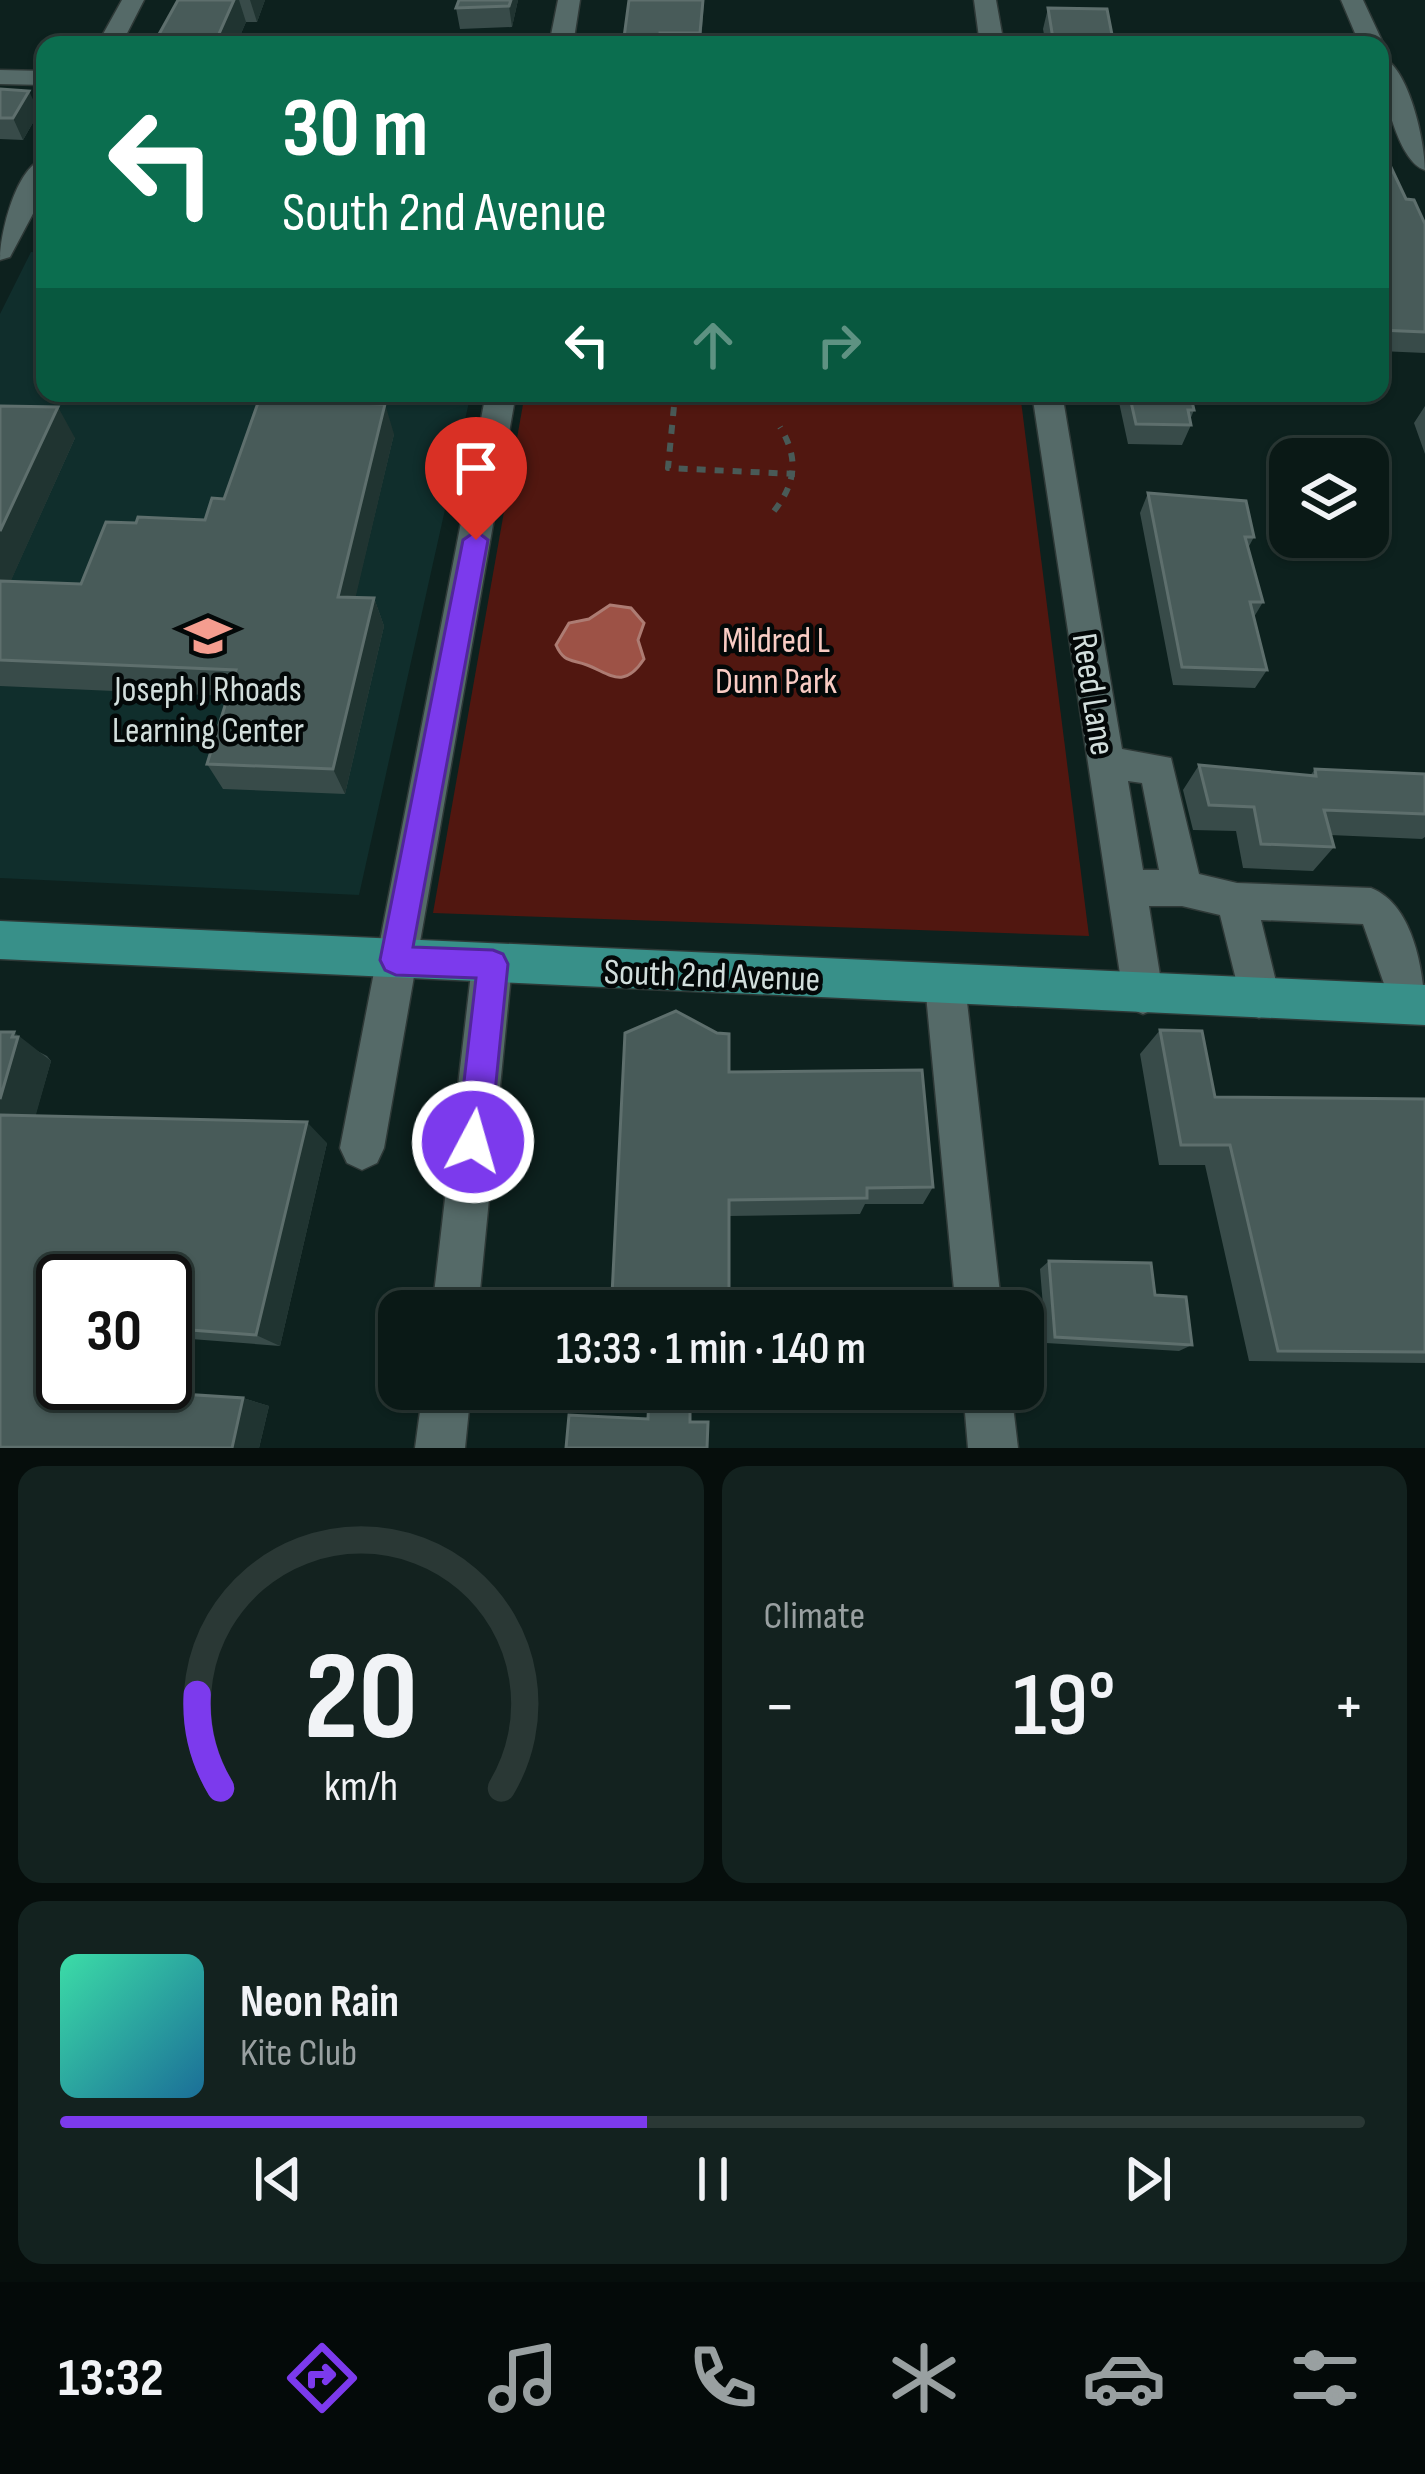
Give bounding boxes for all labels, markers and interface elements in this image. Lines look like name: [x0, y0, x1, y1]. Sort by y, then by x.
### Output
text: 30 m: [282, 79, 428, 180]
icon: left: [84, 84, 240, 240]
text: South 2nd Avenue: [282, 181, 607, 246]
icon: left: [554, 312, 620, 378]
icon: ahead: [680, 312, 746, 378]
icon: right: [806, 312, 872, 378]
pin: [425, 417, 527, 540]
icon: arrive: [443, 435, 509, 501]
map controls: [1269, 438, 1389, 558]
button: layers: [1269, 438, 1389, 558]
school or university icon: Joseph J Rhoads Learning Center: [183, 611, 233, 661]
park label: Mildred L Dunn Park: [715, 620, 837, 704]
street label: Reed Lane: [1062, 630, 1123, 758]
place label: Joseph J Rhoads Learning Center: [112, 669, 304, 753]
street label: South 2nd Avenue: [603, 951, 821, 1002]
position arrow: [410, 1079, 536, 1205]
speed limit sign: 30: [36, 1254, 192, 1410]
text: 13:33 · 1 min · 140 m: [556, 1322, 866, 1377]
text: Climate: [764, 1593, 865, 1640]
text: 20: [304, 1625, 418, 1774]
text: 19°: [1013, 1653, 1116, 1761]
text: −: [764, 1668, 796, 1747]
text: +: [1333, 1668, 1365, 1747]
text: km/h: [324, 1760, 398, 1812]
text: Neon Rain: [240, 1975, 399, 2030]
text: Kite Club: [240, 2030, 357, 2077]
icon: previous: [245, 2146, 311, 2212]
icon: pause: [680, 2146, 746, 2212]
icon: next: [1115, 2146, 1181, 2212]
icon: directions: [280, 2336, 364, 2420]
icon: music: [481, 2336, 565, 2420]
icon: phone: [681, 2336, 765, 2420]
icon: climate: [882, 2336, 966, 2420]
icon: car: [1082, 2336, 1166, 2420]
icon: filters: [1283, 2336, 1367, 2420]
text: 13:32: [58, 2346, 164, 2411]

